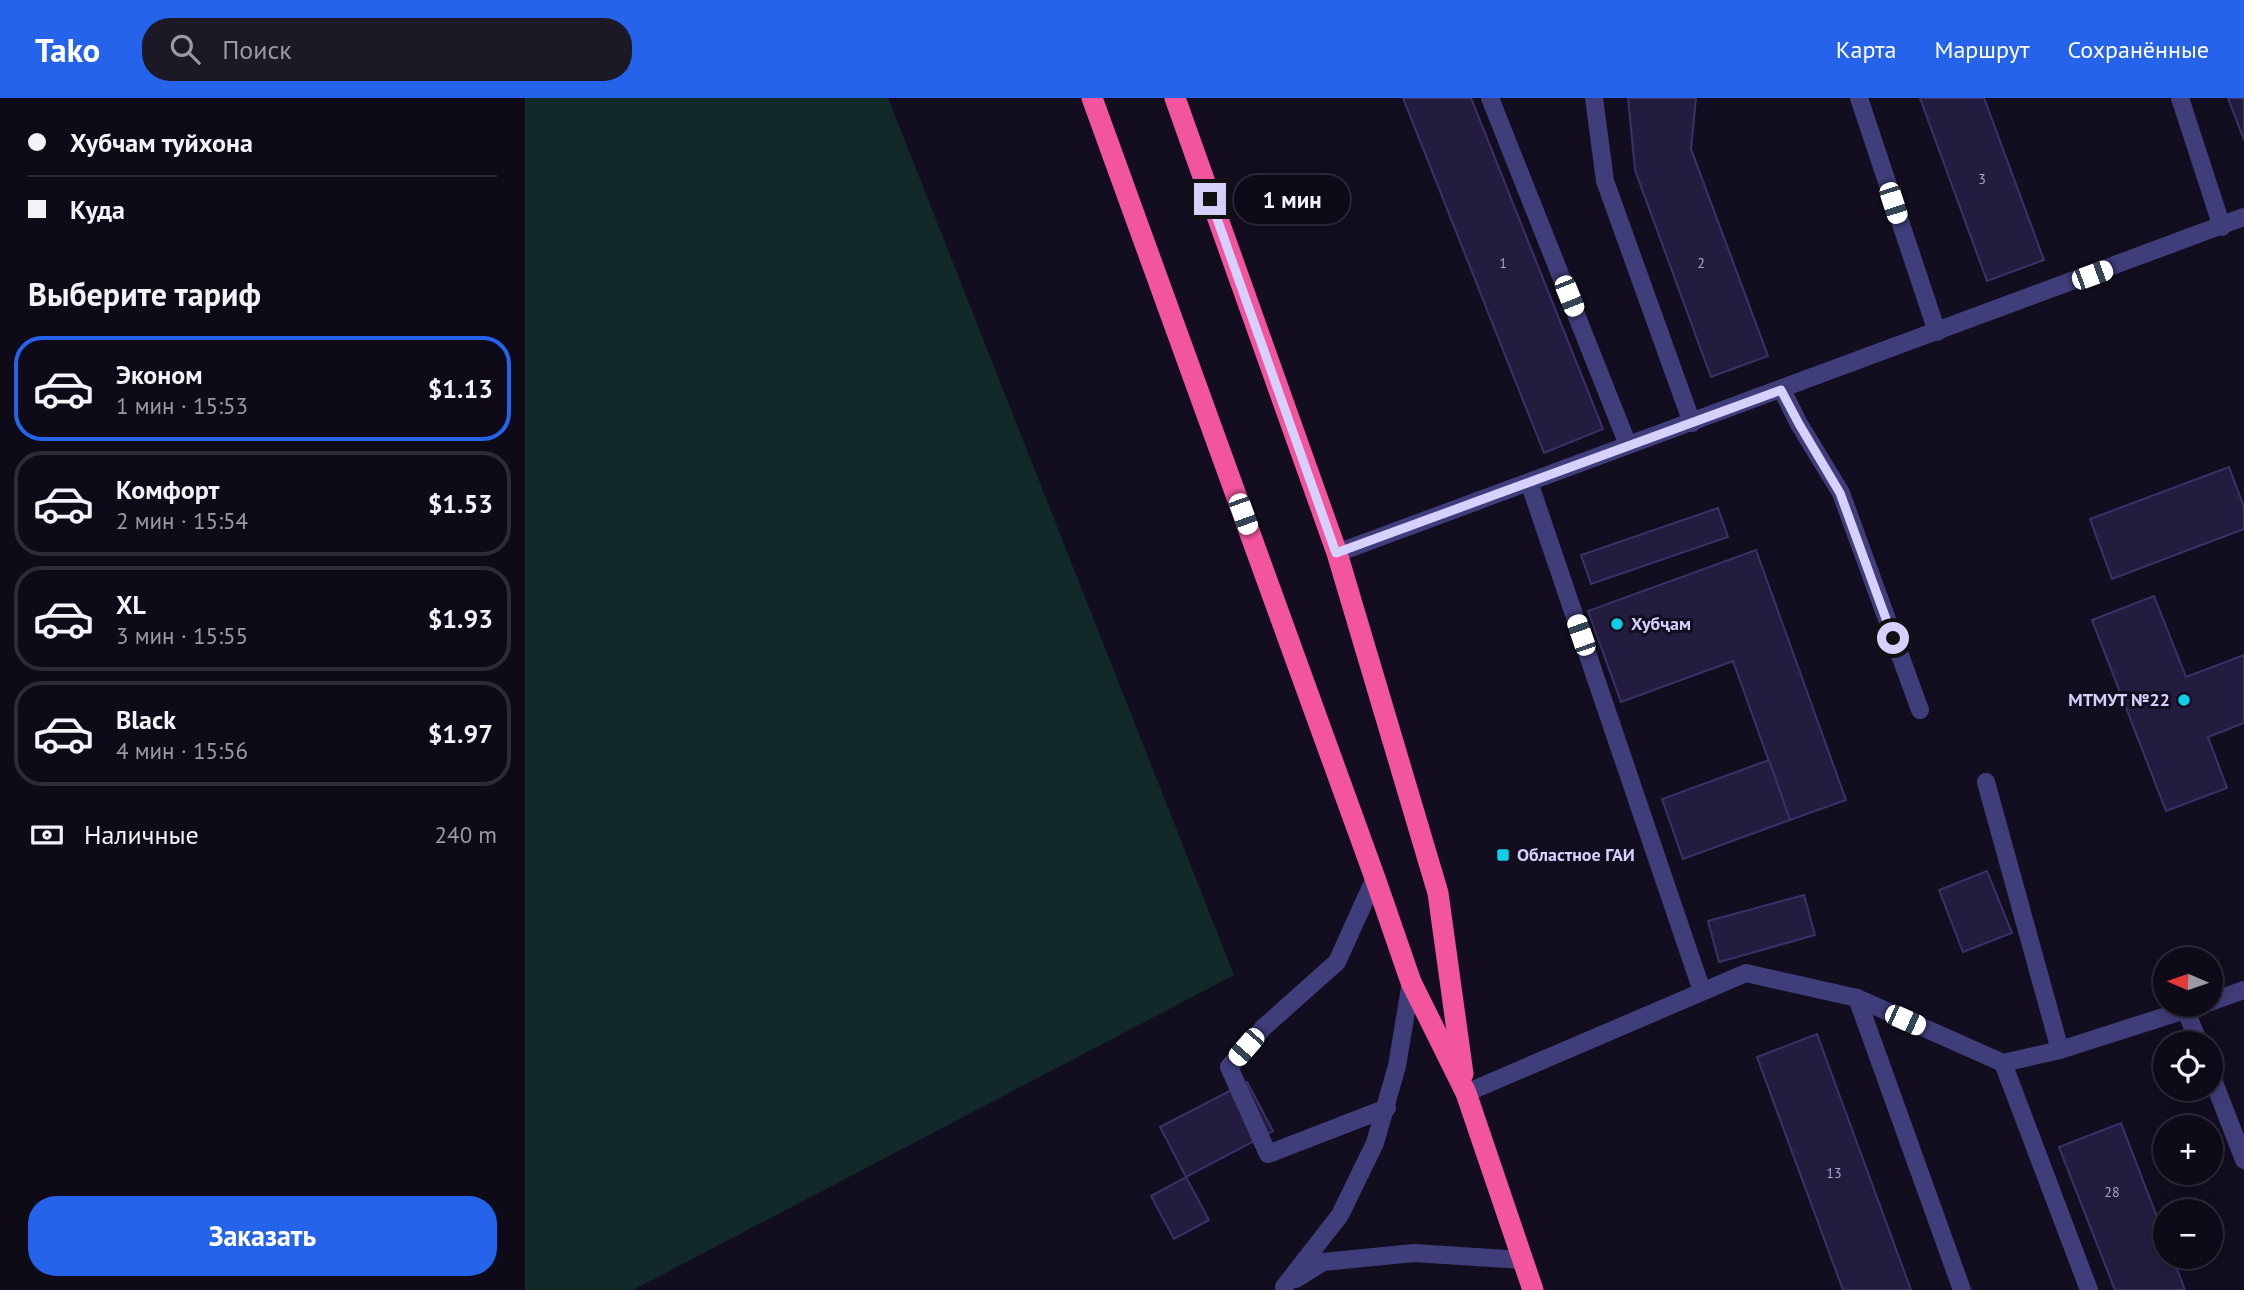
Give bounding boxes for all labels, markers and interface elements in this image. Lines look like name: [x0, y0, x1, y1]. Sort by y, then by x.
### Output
search box: [142, 18, 632, 81]
text: Tako: [35, 28, 100, 71]
icon: search: [166, 30, 204, 68]
text: Поиск: [222, 33, 292, 66]
text: Карта: [1836, 34, 1896, 65]
text: Маршрут: [1934, 34, 2029, 65]
text: Сохранённые: [2067, 34, 2209, 65]
text: Хубчам туйхона: [70, 126, 253, 159]
house number: 3: [1978, 170, 1986, 188]
callout: 1 мин: [1235, 174, 1350, 224]
car: [1877, 180, 1910, 226]
route end: [1194, 183, 1226, 215]
text: 1 мин: [1262, 185, 1322, 214]
text: Куда: [70, 193, 125, 226]
house number: 1: [1499, 254, 1507, 272]
house number: 2: [1697, 254, 1705, 272]
car: [2069, 258, 2116, 292]
text: Выберите тариф: [28, 273, 261, 315]
car: [1552, 273, 1587, 319]
icon: car: [32, 357, 95, 420]
text: Эконом: [116, 358, 203, 391]
text: $1.13: [428, 372, 493, 405]
text: 1 мин · 15:53: [116, 391, 248, 420]
icon: car: [32, 472, 95, 535]
text: Комфорт: [116, 473, 219, 506]
text: $1.53: [428, 487, 493, 520]
car: [1226, 491, 1261, 537]
text: 2 мин · 15:54: [116, 506, 248, 535]
icon: car: [32, 587, 95, 650]
text: XL: [116, 588, 146, 621]
text: $1.93: [428, 602, 493, 635]
car: [1565, 612, 1598, 658]
place label: Хубҷам: [1631, 612, 1691, 635]
marker: Хубҷам: [1609, 616, 1625, 632]
text: 3 мин · 15:55: [116, 621, 248, 650]
route start: [1877, 622, 1909, 654]
place label: МТМУТ №22: [2068, 688, 2170, 711]
marker: МТМУТ №22: [2176, 692, 2192, 708]
icon: car: [32, 702, 95, 765]
text: Black: [116, 703, 176, 736]
text: $1.97: [428, 717, 493, 750]
text: 4 мин · 15:56: [116, 736, 248, 765]
icon: cash: [28, 816, 66, 854]
text: Наличные: [84, 818, 199, 851]
text: 240 m: [435, 820, 497, 849]
place label: Областное ГАИ: [1517, 843, 1635, 866]
marker: Областное ГАИ: [1495, 847, 1511, 863]
north arrow: [2153, 947, 2223, 1017]
map controls: [2153, 947, 2223, 1269]
car: [1882, 1002, 1929, 1038]
car: [1225, 1024, 1268, 1070]
button: locate: [2153, 1031, 2223, 1101]
button: +: [2153, 1115, 2223, 1185]
house number: 13: [1826, 1164, 1842, 1182]
house number: 28: [2104, 1183, 2120, 1201]
button: Заказать: [28, 1196, 497, 1276]
button: −: [2153, 1199, 2223, 1269]

